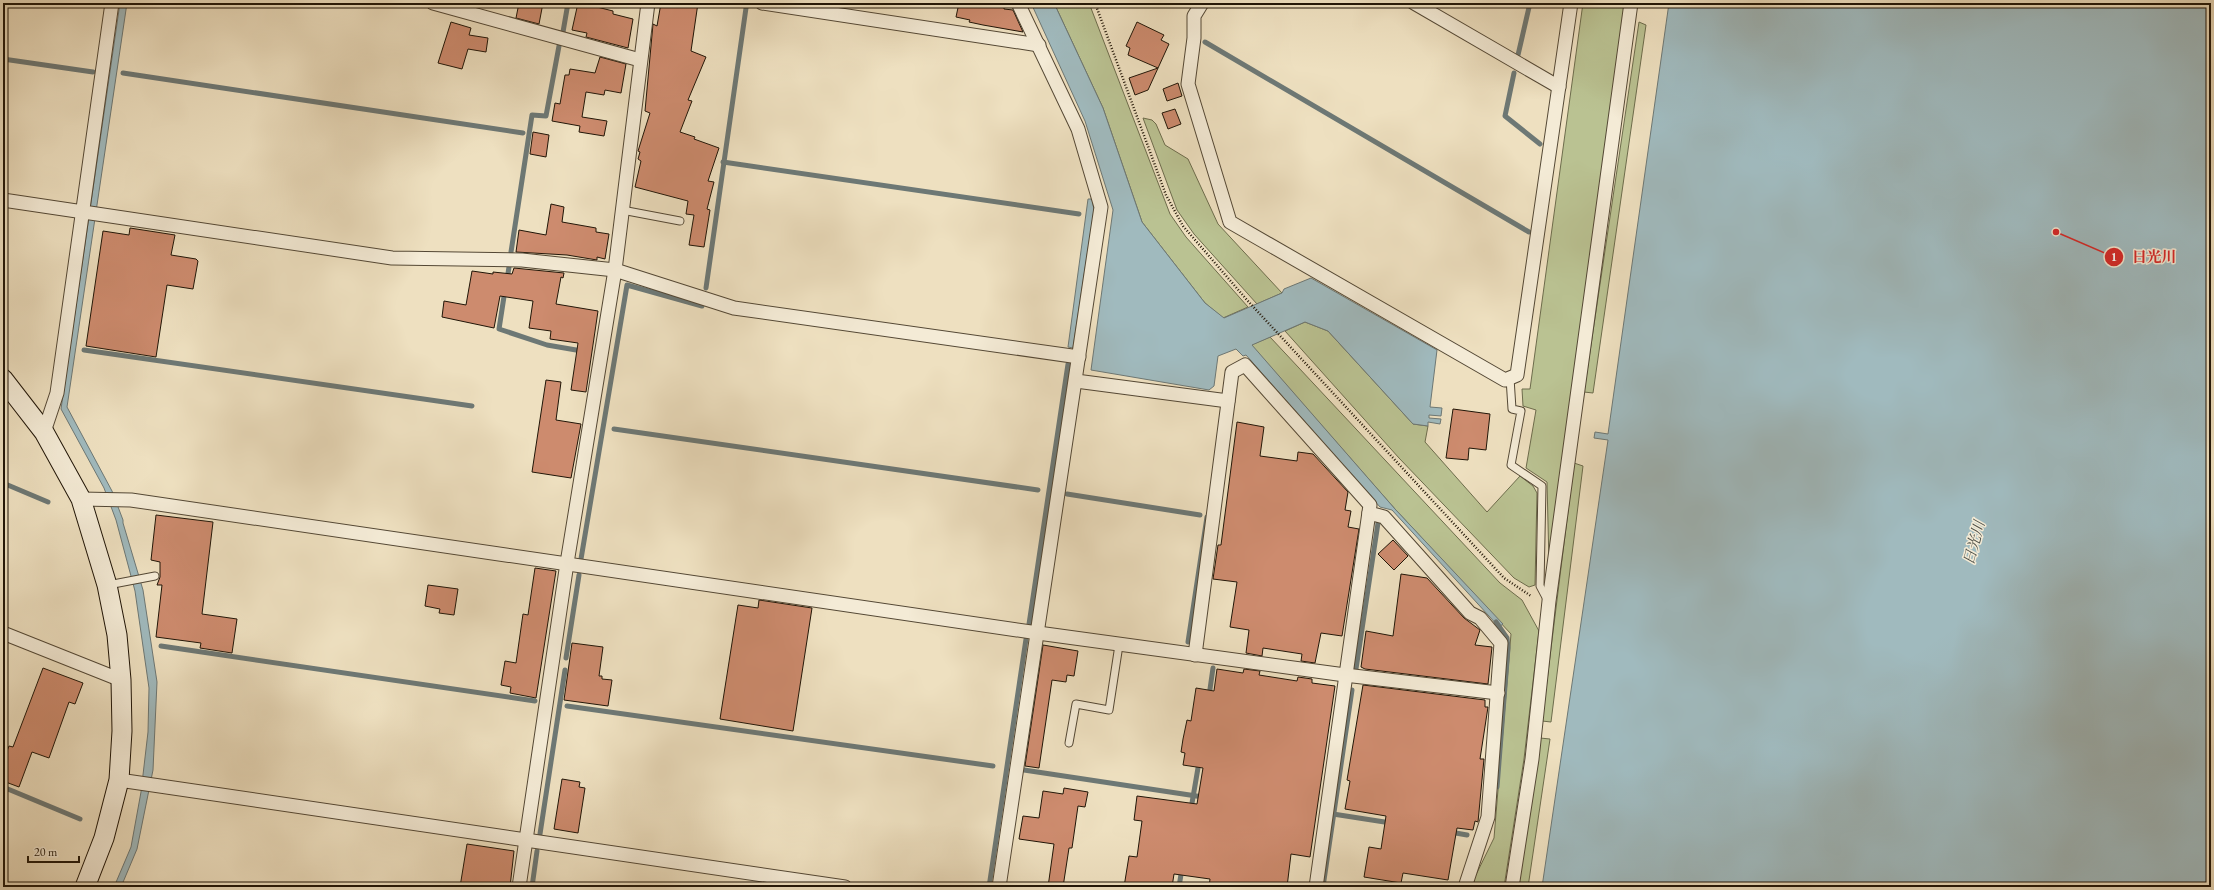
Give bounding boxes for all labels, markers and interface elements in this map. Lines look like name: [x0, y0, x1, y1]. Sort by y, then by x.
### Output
callout: 日光川: [2104, 243, 2185, 270]
text: 日光川: [2131, 247, 2177, 266]
text: 1: [2111, 249, 2117, 265]
water label: 日光川: [1959, 517, 1989, 567]
scale bar: [28, 838, 79, 864]
text: 20 m: [34, 844, 58, 860]

